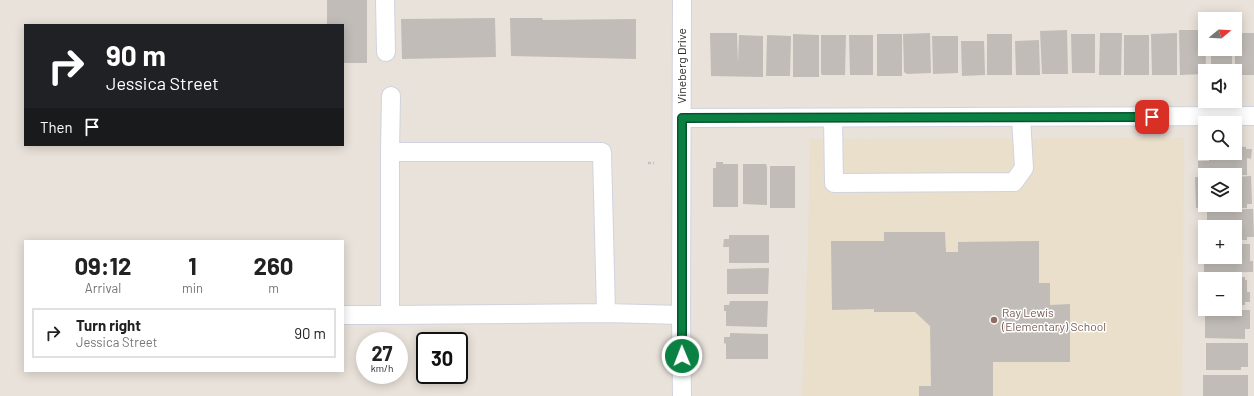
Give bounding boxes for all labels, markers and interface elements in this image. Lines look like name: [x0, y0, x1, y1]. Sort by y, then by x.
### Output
north arrow: [1198, 12, 1242, 56]
map controls: [1198, 12, 1242, 316]
street label: Vineberg Drive: [674, 28, 688, 104]
text: 90 m: [106, 38, 166, 72]
icon: right: [40, 40, 92, 92]
button: sound: [1198, 64, 1242, 108]
text: Jessica Street: [106, 72, 219, 94]
pin: [1135, 100, 1169, 134]
icon: arrive: [1141, 106, 1163, 128]
icon: arrive: [81, 116, 103, 138]
button: search: [1198, 116, 1242, 160]
text: Then: [40, 118, 73, 136]
button: layers: [1198, 168, 1242, 212]
button: +: [1198, 220, 1242, 264]
text: 09:12: [74, 251, 132, 280]
text: 1: [188, 251, 197, 280]
text: 260: [254, 251, 294, 280]
button: −: [1198, 272, 1242, 316]
text: Arrival: [85, 280, 121, 296]
text: min: [182, 280, 203, 296]
text: m: [268, 280, 279, 296]
place label: Ray Lewis (Elementary) School: [1001, 305, 1106, 333]
marker: Ray Lewis (Elementary) School: [989, 315, 999, 325]
text: Turn right: [76, 316, 141, 334]
icon: right: [42, 322, 64, 344]
text: 90 m: [294, 324, 326, 342]
speed limit sign: 30: [416, 332, 468, 384]
text: Jessica Street: [76, 334, 157, 350]
position arrow: [661, 335, 703, 377]
text: 27: [371, 341, 393, 365]
text: km/h: [371, 362, 393, 374]

